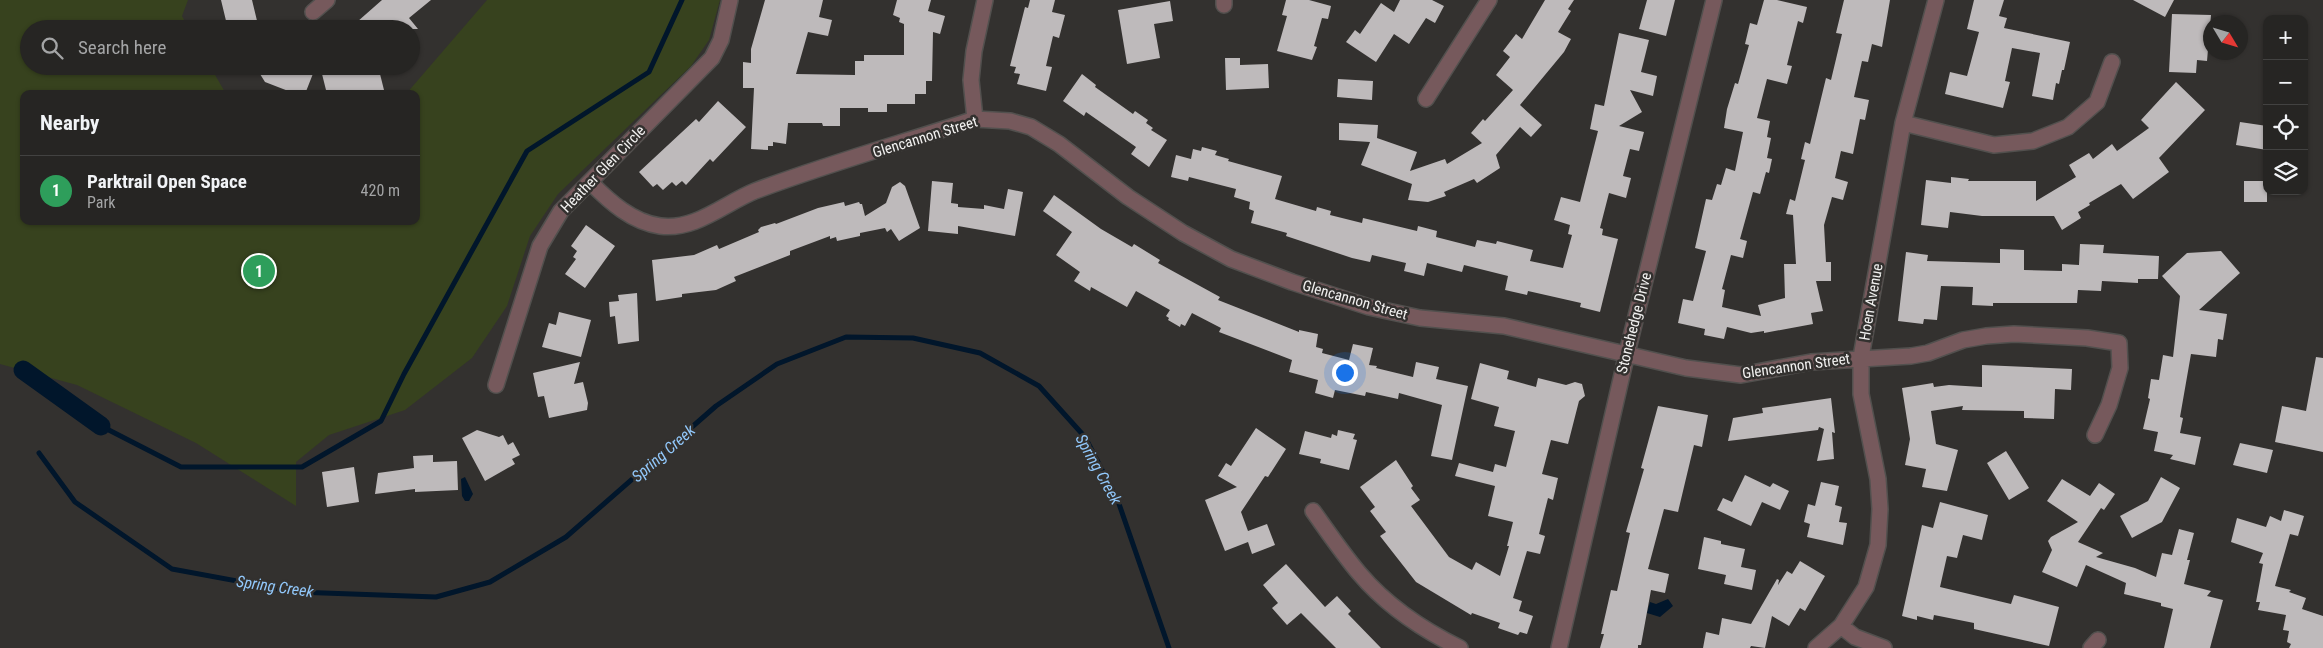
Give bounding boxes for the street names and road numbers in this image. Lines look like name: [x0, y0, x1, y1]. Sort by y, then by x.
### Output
street label: Glencannon Street: [870, 113, 980, 161]
street label: Heather Glen Circle: [557, 122, 649, 216]
street label: Hoen Avenue: [1855, 262, 1887, 342]
street label: Stonehedge Drive: [1613, 271, 1655, 375]
street label: Glencannon Street: [1300, 276, 1410, 324]
street label: Glencannon Street: [1741, 350, 1851, 382]

